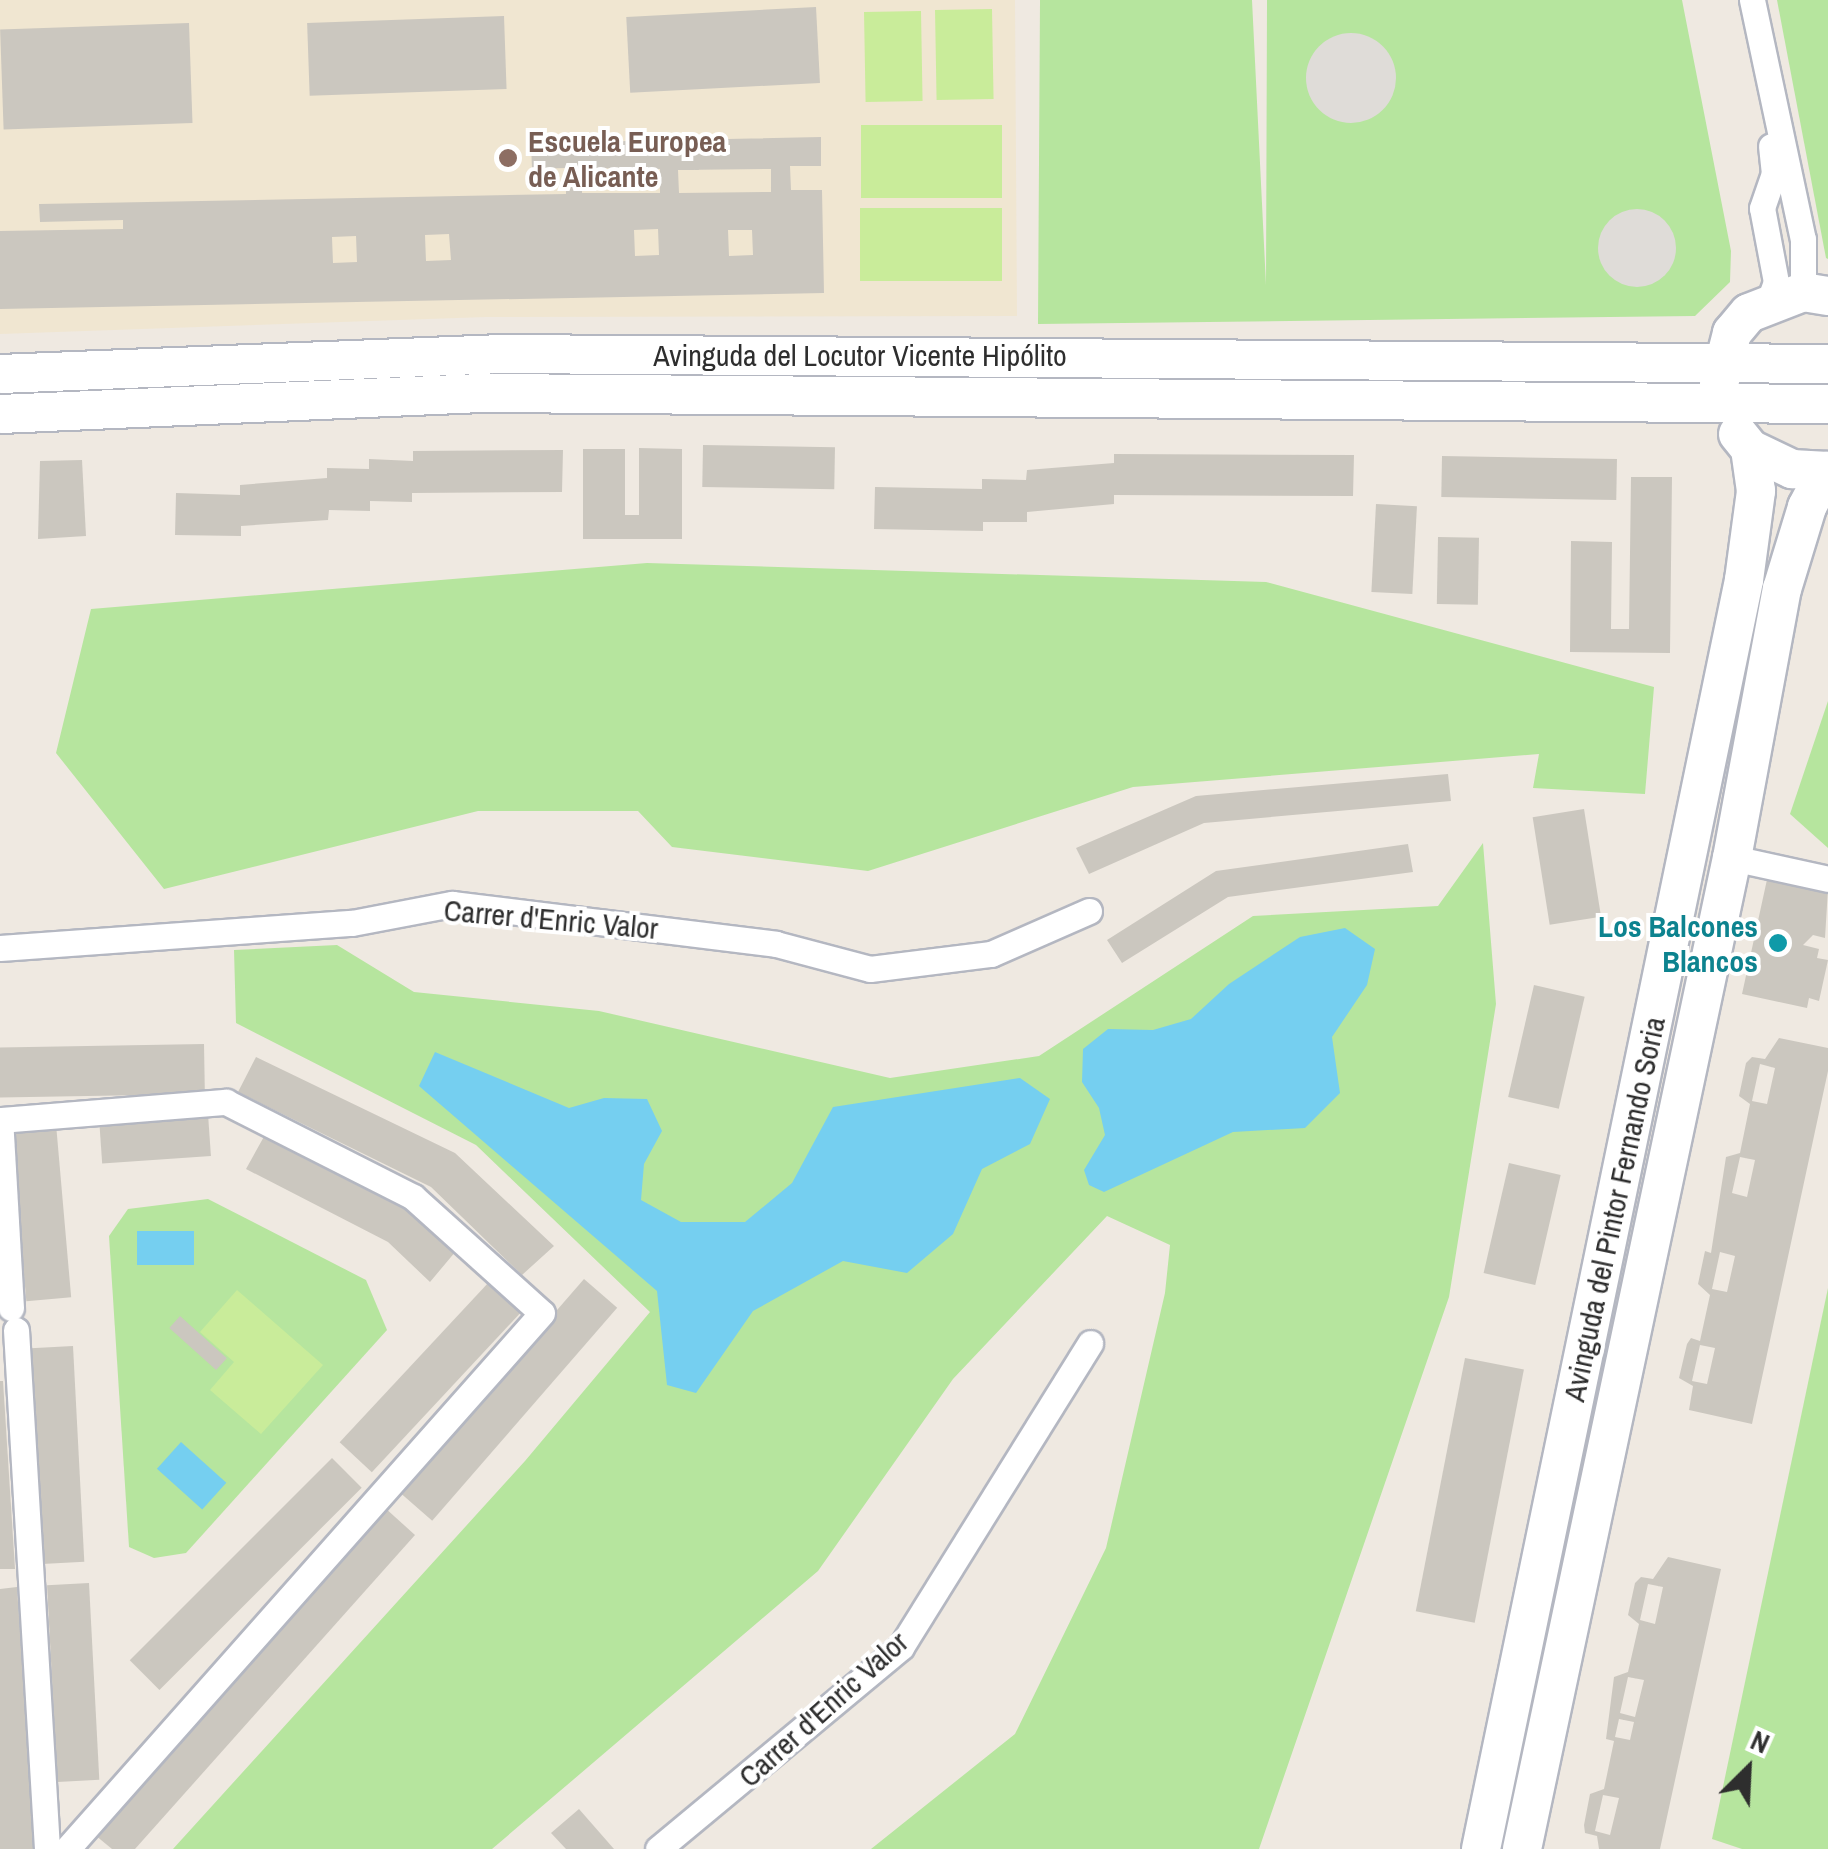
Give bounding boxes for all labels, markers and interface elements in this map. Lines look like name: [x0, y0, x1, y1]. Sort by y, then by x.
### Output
place label: Escuela Europea de Alicante: [528, 123, 726, 194]
marker: Escuela Europea de Alicante: [497, 147, 519, 169]
street label: Avinguda del Locutor Vicente Hipólito: [653, 337, 1067, 373]
street label: Carrer d'Enric Valor: [442, 892, 660, 946]
place label: Los Balcones Blancos: [1598, 908, 1758, 978]
marker: Los Balcones Blancos: [1767, 932, 1789, 954]
street label: Avinguda del Pintor Fernando Soria: [1556, 1013, 1672, 1405]
street label: Carrer d'Enric Valor: [731, 1624, 915, 1794]
north arrow: [1698, 1719, 1798, 1819]
text: N: [1745, 1721, 1775, 1762]

